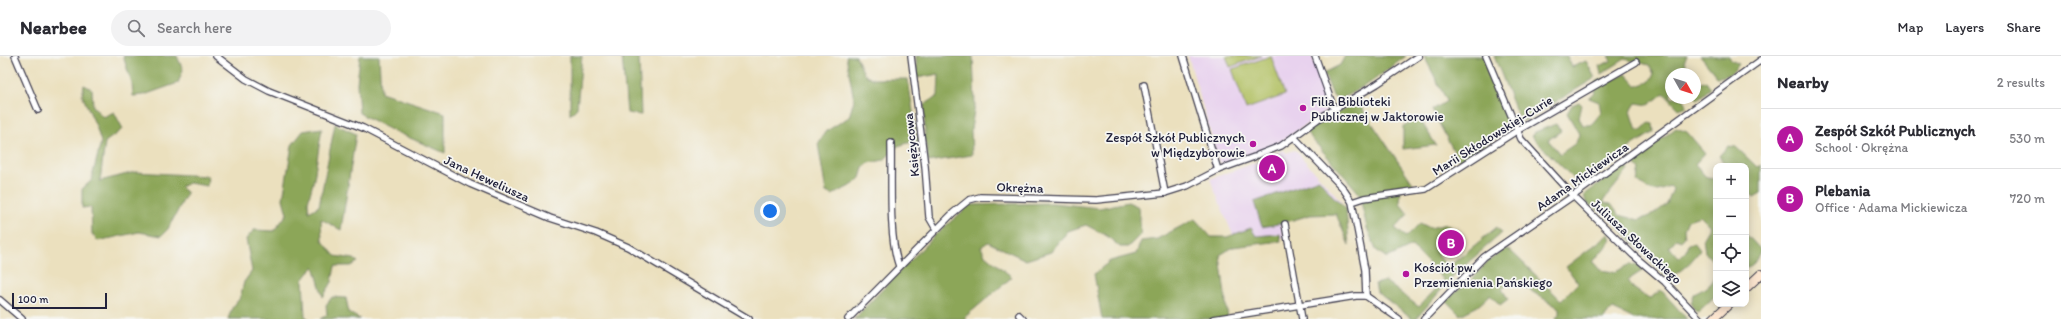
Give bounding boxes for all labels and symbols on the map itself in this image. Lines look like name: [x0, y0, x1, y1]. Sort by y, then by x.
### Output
north arrow: [1665, 68, 1701, 104]
street label: Marii Skłodowskiej-Curie: [1429, 92, 1555, 179]
place label: Filia Biblioteki Publicznej w Jaktorowie: [1311, 94, 1444, 124]
marker: Filia Biblioteki Publicznej w Jaktorowie: [1298, 103, 1308, 113]
street label: Księżycowa: [901, 112, 922, 178]
place label: Zespół Szkół Publicznych w Międzyborowie: [1106, 130, 1245, 160]
marker: Zespół Szkół Publicznych w Międzyborowie: [1248, 139, 1258, 149]
street label: Adama Mickiewicza: [1533, 139, 1631, 214]
street label: Jana Heweliusza: [442, 152, 532, 205]
pin: A: [1259, 153, 1285, 183]
street label: Okrężna: [996, 179, 1044, 196]
street label: Juliusza Słowackiego: [1588, 196, 1685, 287]
your location: [760, 201, 780, 221]
pin: B: [1438, 228, 1464, 258]
place label: Kościół pw. Przemienienia Pańskiego: [1414, 260, 1553, 290]
marker: Kościół pw. Przemienienia Pańskiego: [1401, 269, 1411, 279]
scale bar: [12, 291, 107, 310]

